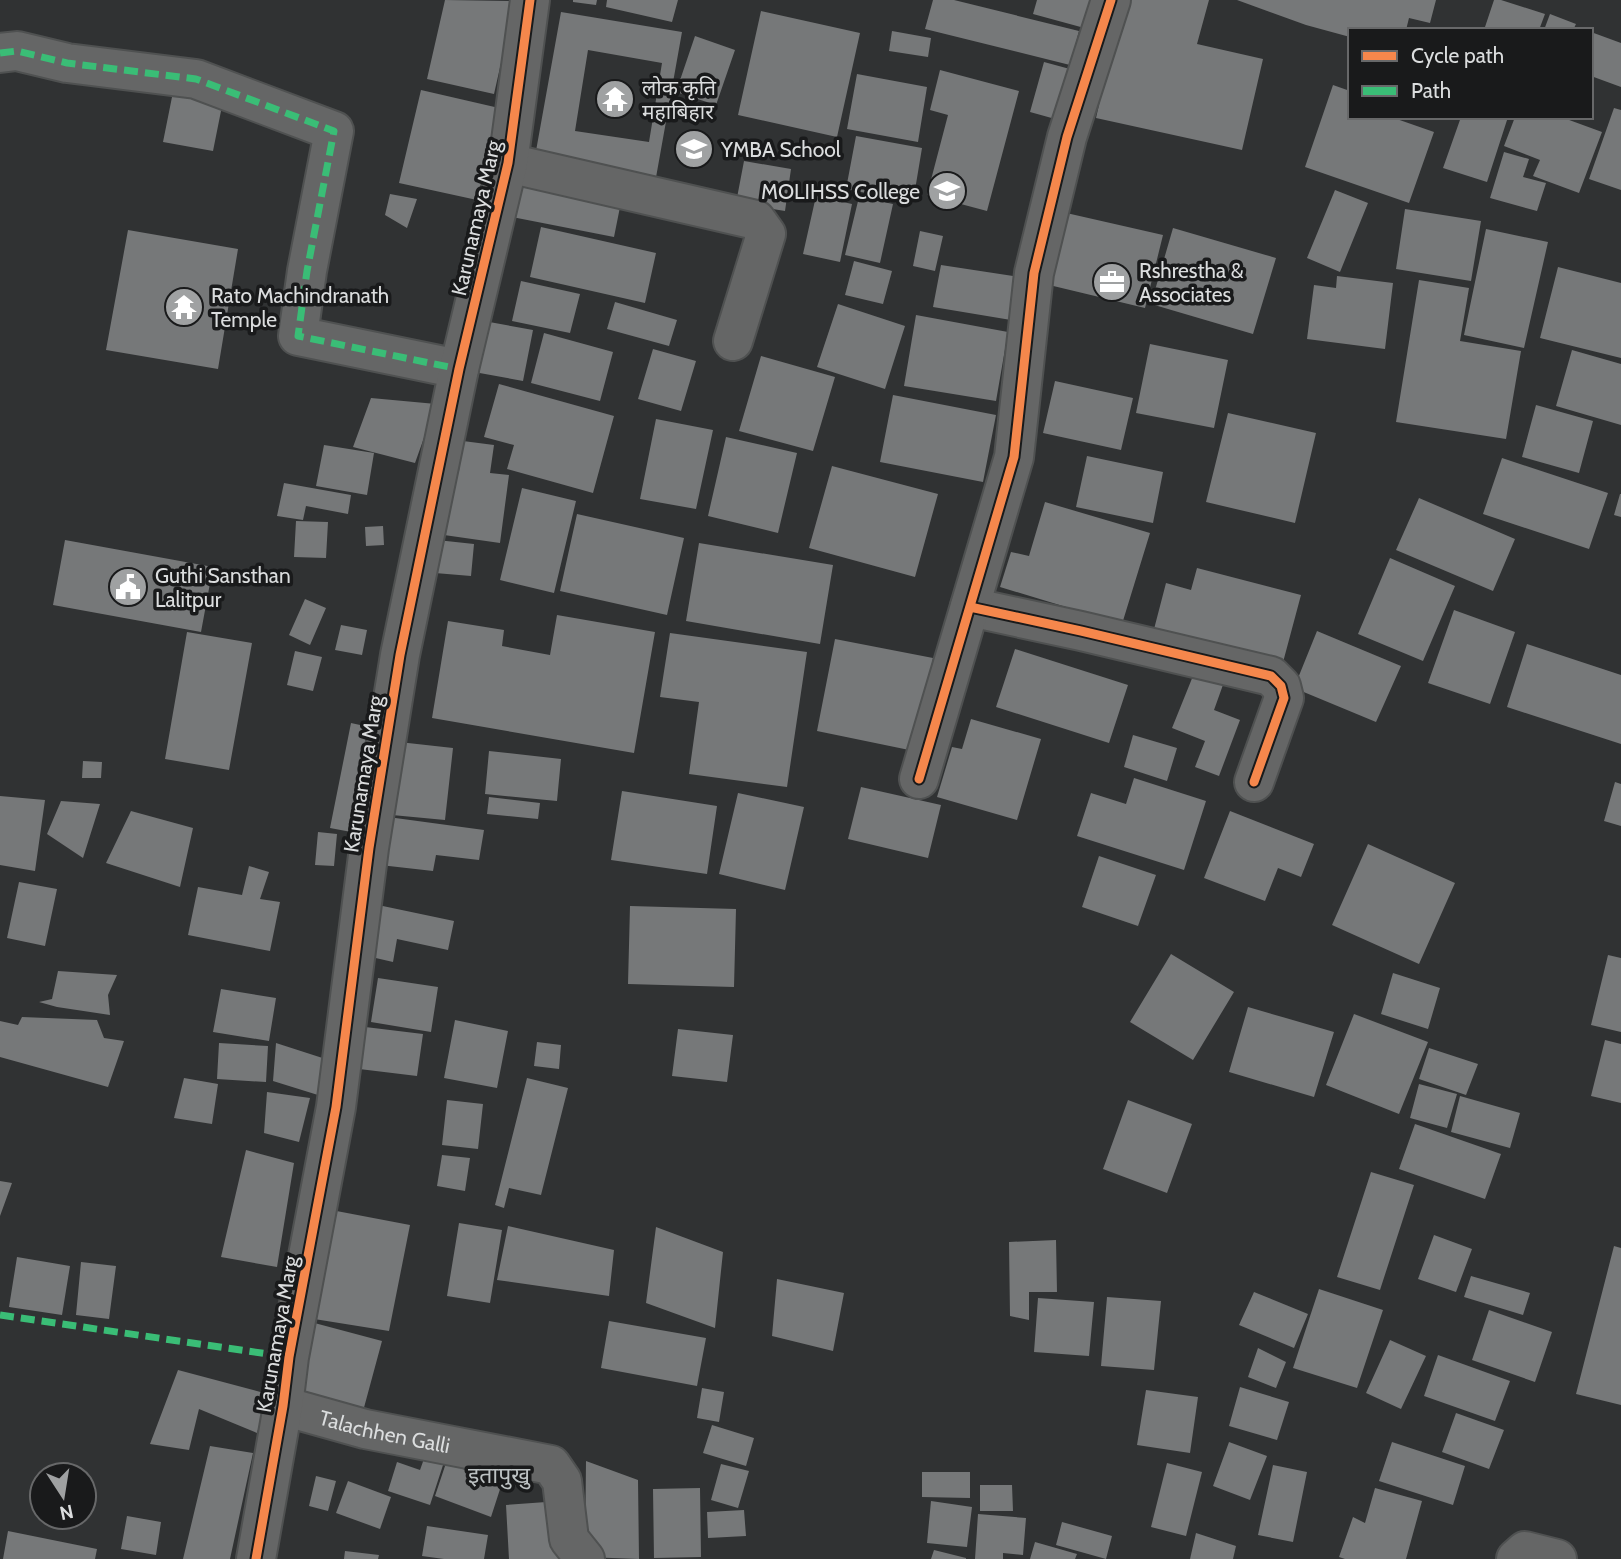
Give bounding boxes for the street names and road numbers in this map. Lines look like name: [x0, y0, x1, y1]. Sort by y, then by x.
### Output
street label: Karunamaya Marg: [446, 137, 506, 298]
street label: Karunamaya Marg: [338, 693, 388, 854]
street label: Karunamaya Marg: [251, 1253, 303, 1414]
street label: Talachhen Galli: [317, 1404, 452, 1458]

